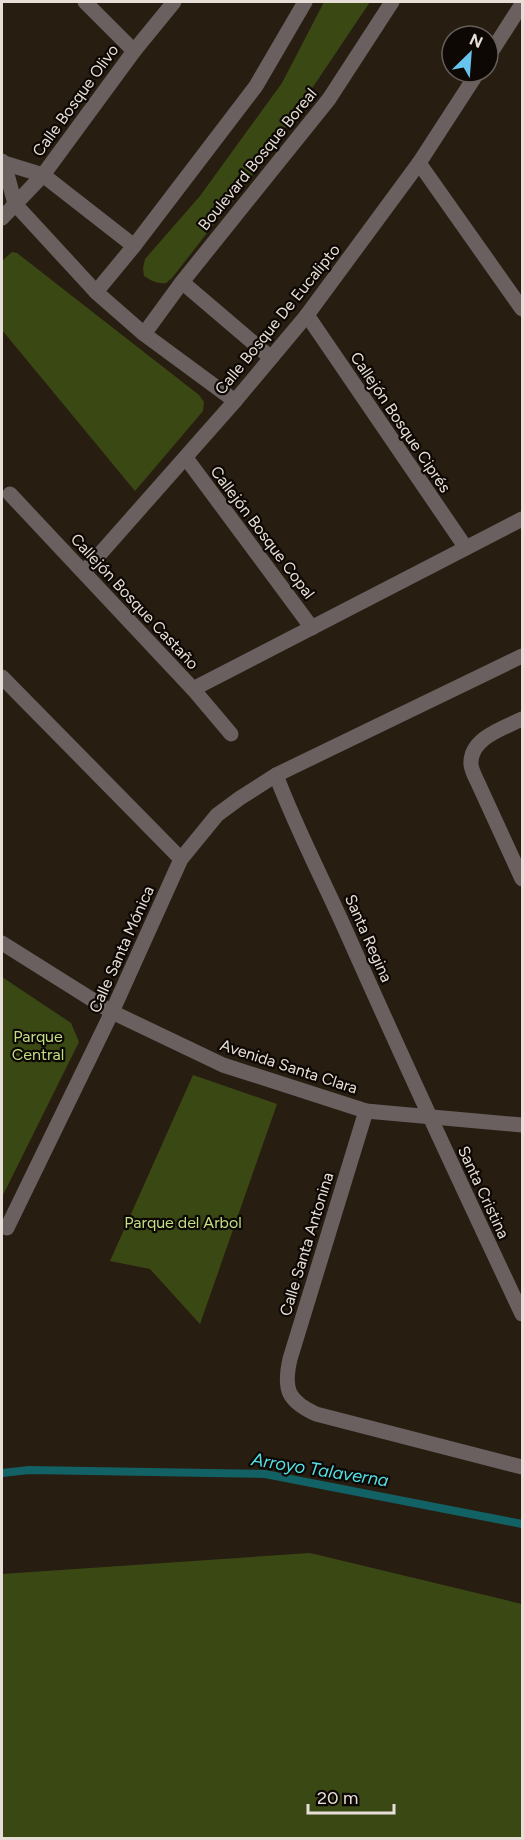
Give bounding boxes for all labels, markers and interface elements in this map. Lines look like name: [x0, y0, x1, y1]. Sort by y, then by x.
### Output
north arrow: [440, 24, 500, 84]
text: N: [467, 30, 486, 52]
street label: Calle Bosque Olivo: [28, 41, 122, 160]
street label: Boulevard Bosque Boreal: [194, 84, 321, 234]
street label: Calle Bosque De Eucalipto: [211, 240, 344, 398]
street label: Callejón Bosque Ciprés: [346, 348, 455, 496]
street label: Callejón Bosque Copal: [206, 462, 319, 602]
street label: Callejón Bosque Castaño: [67, 529, 203, 673]
street label: Calle Santa Mónica: [85, 883, 158, 1016]
street label: Santa Regina: [341, 891, 396, 985]
park label: Parque Central: [12, 1027, 64, 1064]
street label: Avenida Santa Clara: [218, 1035, 360, 1098]
street label: Santa Cristina: [454, 1143, 513, 1242]
street label: Calle Santa Antonina: [276, 1170, 337, 1318]
park label: Parque del Arbol: [124, 1213, 242, 1232]
water label: Arroyo Talaverna: [249, 1448, 391, 1492]
scale bar: [308, 1777, 394, 1815]
text: 20 m: [317, 1787, 358, 1809]

